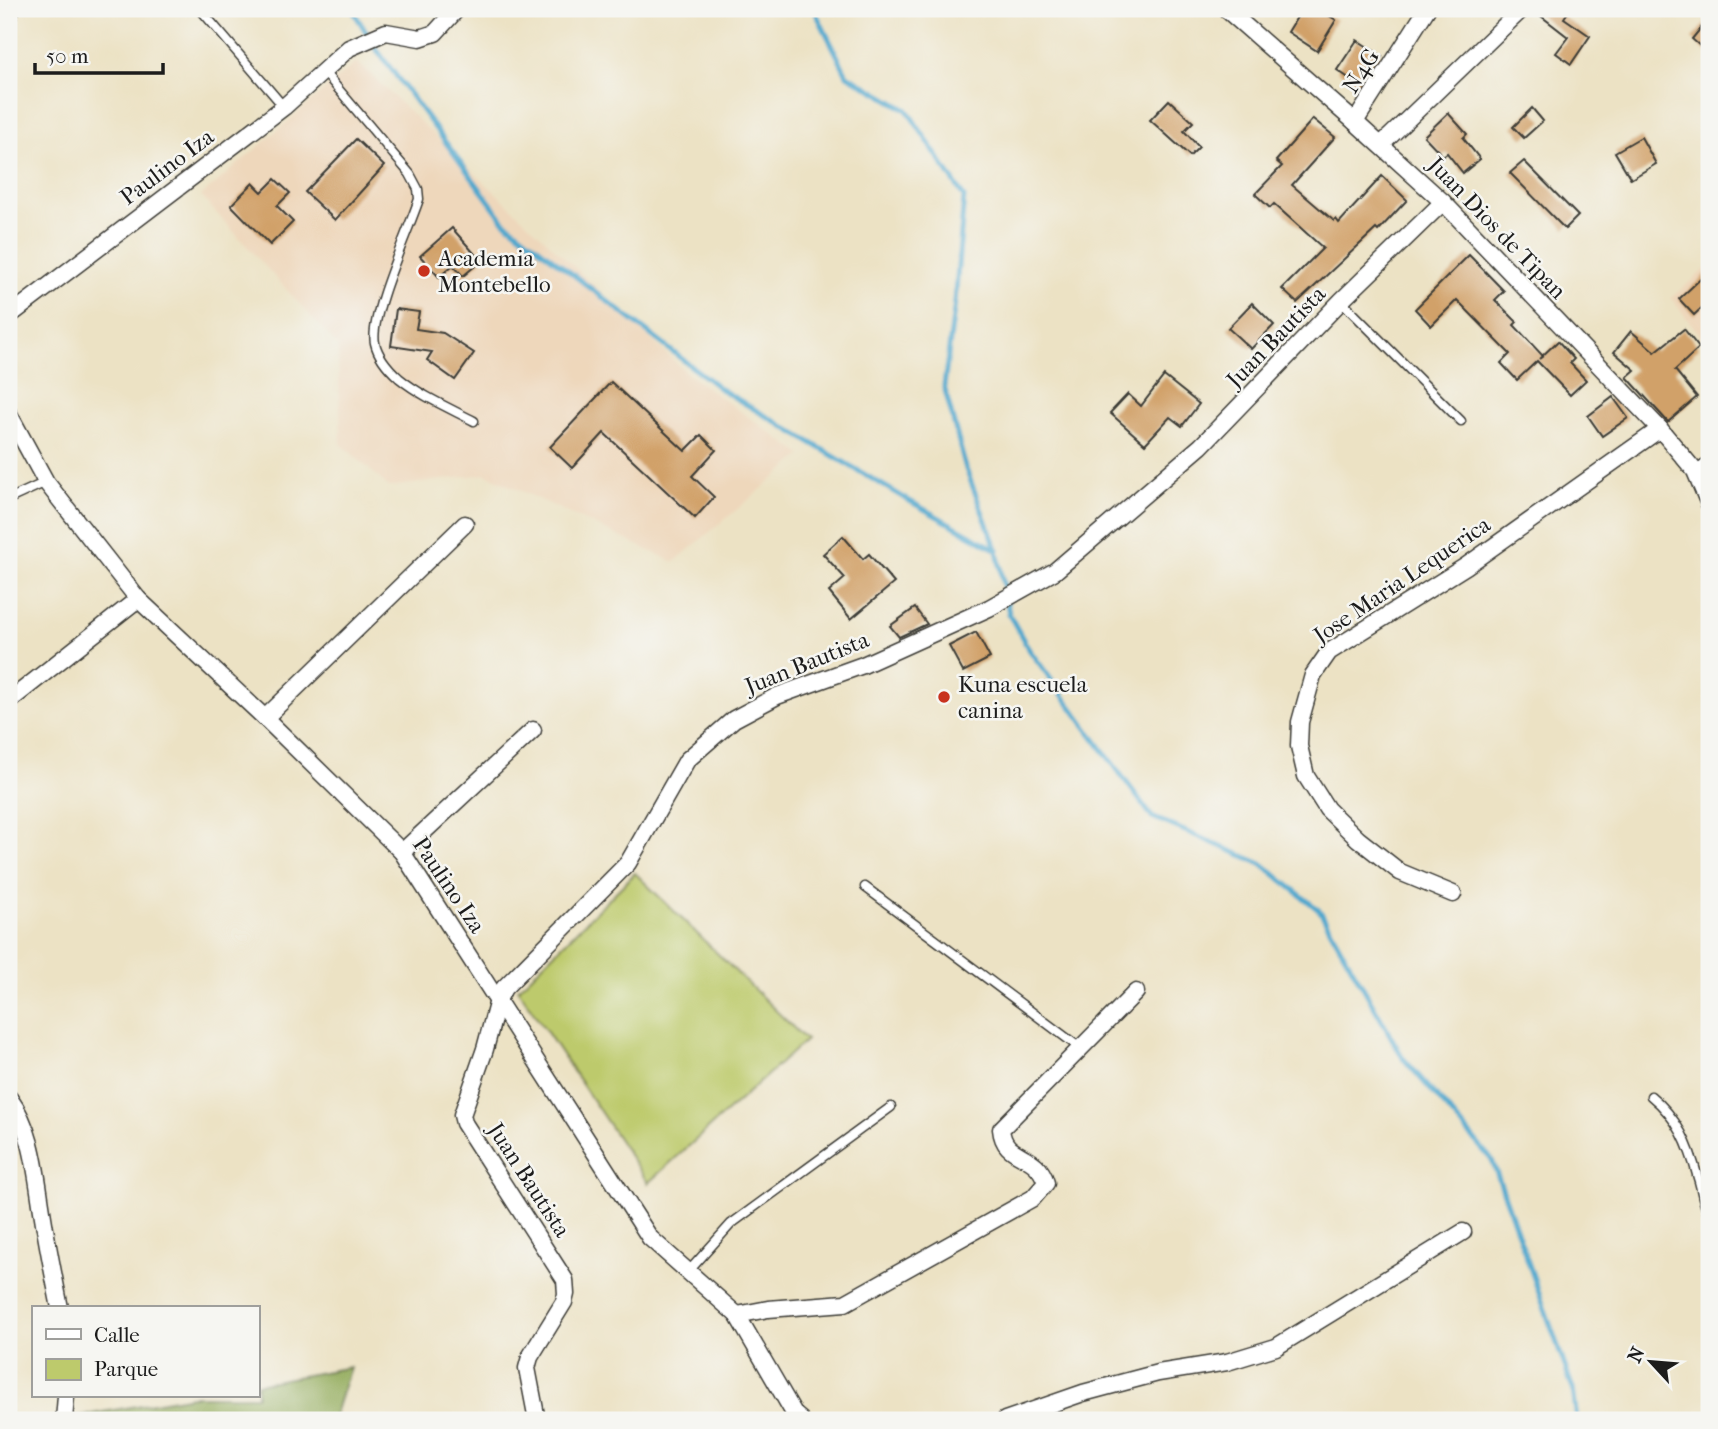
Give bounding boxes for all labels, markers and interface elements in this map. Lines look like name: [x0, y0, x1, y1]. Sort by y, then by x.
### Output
scale bar: [35, 32, 163, 76]
text: 50 m: [46, 44, 89, 68]
street label: N4G: [1337, 44, 1385, 98]
street label: Paulino Iza: [115, 123, 219, 211]
street label: Juan Dios de Tipan: [1421, 150, 1572, 305]
place label: Academia Montebello: [437, 245, 551, 298]
marker: Academia Montebello: [416, 263, 432, 279]
street label: Juan Bautista: [1219, 280, 1331, 395]
street label: Jose Maria Lequerica: [1307, 511, 1496, 650]
street label: Juan Bautista: [739, 626, 873, 701]
place label: Kuna escuela canina: [958, 671, 1088, 724]
marker: Kuna escuela canina: [936, 689, 952, 705]
street label: Paulino Iza: [407, 832, 491, 938]
street label: Juan Bautista: [481, 1116, 576, 1243]
legend: [32, 1306, 259, 1398]
text: Calle: [94, 1323, 140, 1347]
north arrow: [1616, 1328, 1686, 1398]
text: N: [1624, 1343, 1650, 1366]
text: Parque: [94, 1357, 158, 1381]

